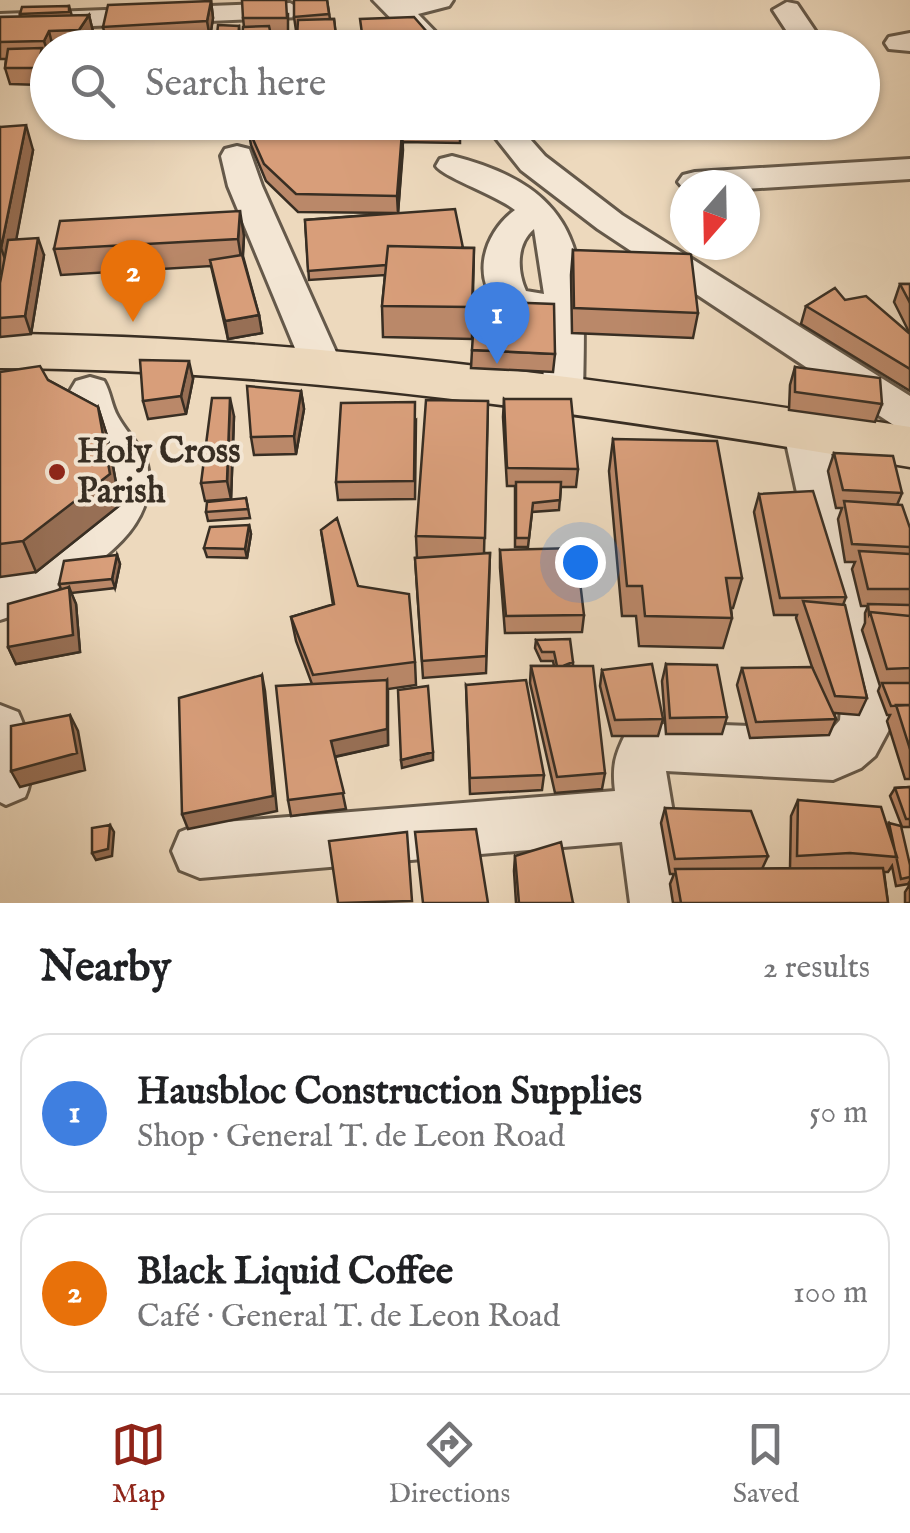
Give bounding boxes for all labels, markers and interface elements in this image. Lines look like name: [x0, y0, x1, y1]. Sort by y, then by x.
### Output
search box: [30, 30, 880, 140]
icon: search: [65, 58, 120, 113]
text: Search here: [145, 61, 326, 109]
north arrow: [670, 170, 760, 260]
pin: 2: [100, 240, 166, 322]
pin: 1: [464, 282, 530, 364]
place label: Holy Cross Parish: [77, 430, 240, 515]
marker: Holy Cross Parish: [46, 461, 68, 483]
your location: [555, 537, 606, 588]
text: Nearby: [40, 942, 171, 995]
text: 2 results: [763, 948, 870, 989]
text: Hausbloc Construction Supplies: [137, 1069, 642, 1117]
text: 1: [69, 1093, 80, 1134]
text: 50 m: [809, 1093, 868, 1134]
text: Shop · General T. de Leon Road: [137, 1117, 565, 1158]
text: Black Liquid Coffee: [137, 1249, 453, 1297]
text: 2: [67, 1273, 82, 1314]
text: 100 m: [793, 1273, 868, 1314]
text: Café · General T. de Leon Road: [137, 1297, 560, 1338]
tab: Map: [111, 1417, 166, 1512]
tab: Directions: [388, 1417, 510, 1512]
tab: Saved: [733, 1417, 799, 1512]

